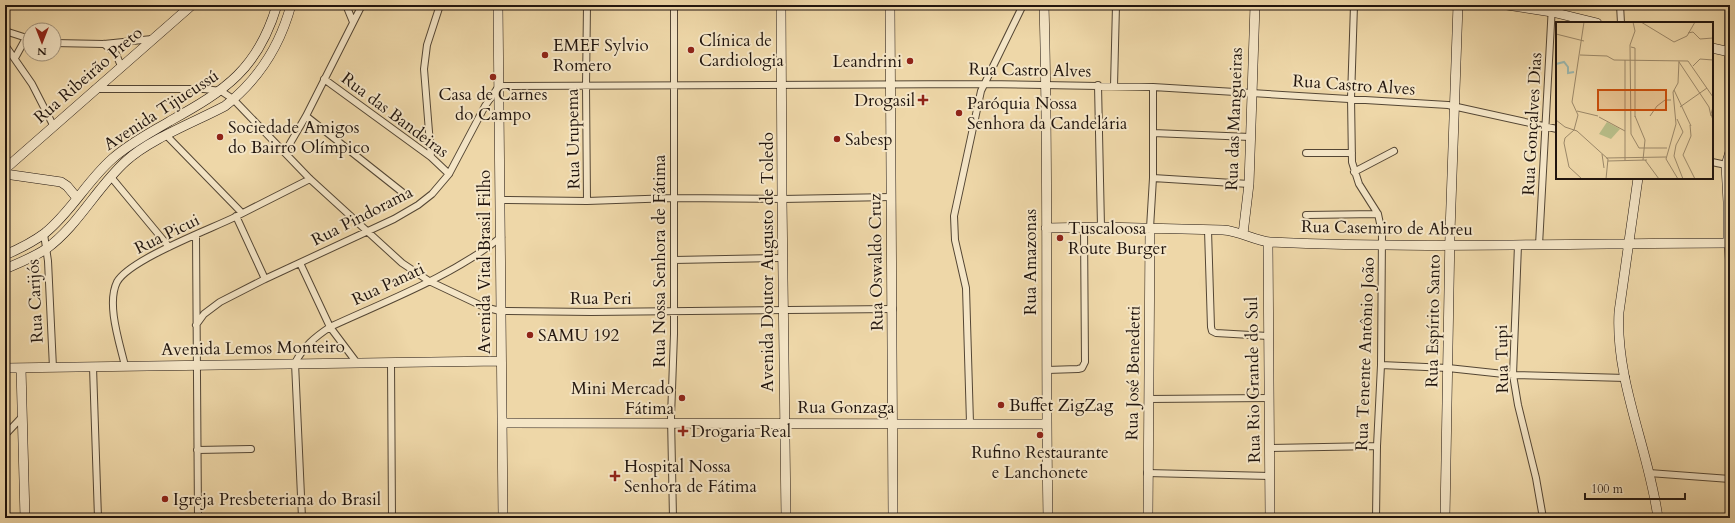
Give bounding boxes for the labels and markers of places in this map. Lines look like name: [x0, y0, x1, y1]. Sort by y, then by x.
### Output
place label: Clínica de Cardiologia: [699, 29, 784, 72]
place label: EMEF Sylvio Romero: [553, 34, 649, 77]
marker: Clínica de Cardiologia: [686, 45, 696, 55]
marker: EMEF Sylvio Romero: [540, 50, 550, 60]
place label: Leandrini: [833, 50, 902, 73]
marker: Leandrini: [905, 56, 915, 66]
marker: Casa de Carnes do Campo: [488, 72, 498, 82]
place label: Casa de Carnes do Campo: [439, 83, 548, 126]
place label: Drogasil: [854, 89, 916, 112]
place label: Paróquia Nossa Senhora da Candelária: [967, 92, 1128, 135]
marker: Drogasil: [918, 95, 928, 105]
marker: Paróquia Nossa Senhora da Candelária: [954, 108, 964, 118]
place label: Sociedade Amigos do Bairro Olímpico: [228, 116, 370, 159]
place label: Sabesp: [845, 128, 892, 151]
marker: Sociedade Amigos do Bairro Olímpico: [215, 132, 225, 142]
marker: Sabesp: [832, 134, 842, 144]
place label: Tuscaloosa Route Burger: [1068, 217, 1167, 260]
marker: Tuscaloosa Route Burger: [1055, 233, 1065, 243]
place label: SAMU 192: [538, 324, 619, 347]
marker: SAMU 192: [525, 330, 535, 340]
place label: Mini Mercado Fátima: [571, 377, 675, 420]
marker: Mini Mercado Fátima: [677, 393, 687, 403]
place label: Buffet ZigZag: [1009, 394, 1114, 417]
marker: Buffet ZigZag: [996, 400, 1006, 410]
place label: Drogaria Real: [691, 420, 792, 443]
marker: Drogaria Real: [678, 426, 688, 436]
marker: Rufino Restaurante e Lanchonete: [1035, 430, 1045, 440]
place label: Rufino Restaurante e Lanchonete: [971, 441, 1109, 484]
place label: Hospital Nossa Senhora de Fátima: [624, 455, 757, 498]
marker: Hospital Nossa Senhora de Fátima: [609, 470, 621, 482]
place label: Igreja Presbeteriana do Brasil: [173, 488, 382, 511]
marker: Igreja Presbeteriana do Brasil: [160, 494, 170, 504]

